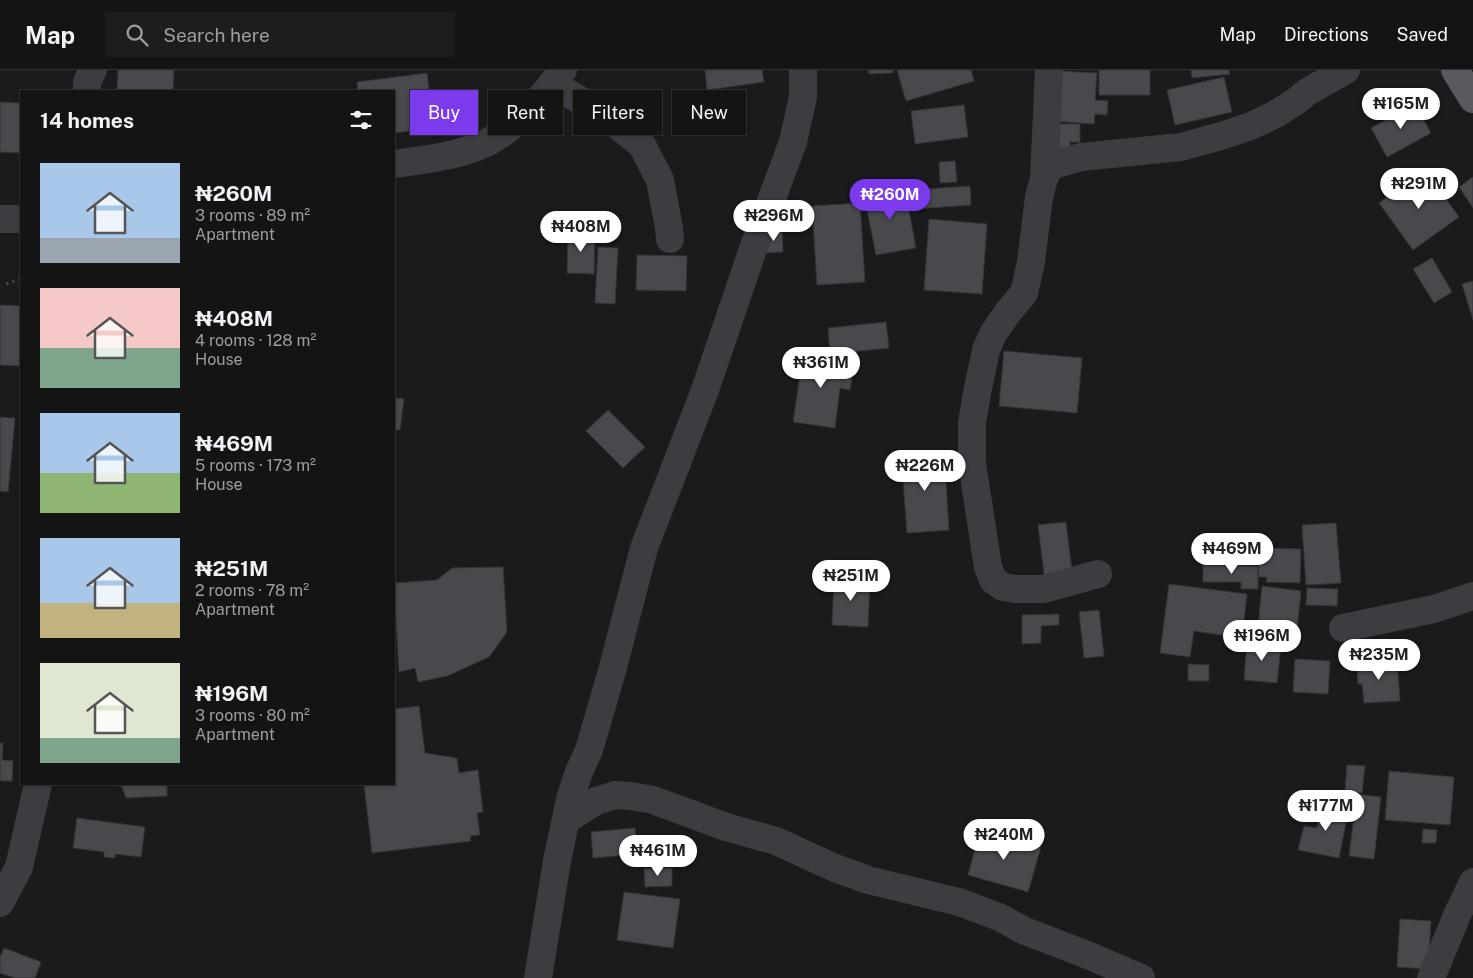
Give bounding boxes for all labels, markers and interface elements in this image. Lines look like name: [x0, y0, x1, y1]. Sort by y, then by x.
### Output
search box: [105, 12, 455, 57]
text: Map: [25, 21, 75, 49]
icon: search: [123, 21, 151, 49]
text: Search here: [163, 24, 270, 46]
text: Map: [1219, 24, 1256, 45]
text: Directions: [1284, 24, 1369, 45]
text: Saved: [1397, 24, 1448, 45]
pin: ₦165M: [1366, 88, 1436, 130]
chip: Buy: [410, 90, 478, 135]
chip: Rent: [488, 90, 563, 135]
chip: Filters: [573, 90, 662, 135]
chip: New: [672, 90, 746, 135]
text: ₦165M: [1373, 94, 1429, 113]
icon: filters: [347, 106, 375, 134]
text: 14 homes: [40, 108, 134, 133]
pin: ₦291M: [1384, 168, 1454, 210]
text: ₦291M: [1391, 174, 1447, 193]
pin: ₦260M: [855, 178, 925, 221]
text: ₦260M: [195, 181, 272, 206]
icon: home: [80, 183, 140, 243]
text: ₦260M: [861, 185, 919, 204]
pin: ₦296M: [739, 200, 809, 242]
text: 3 rooms · 89 m²: [195, 206, 310, 225]
text: ₦296M: [744, 206, 804, 225]
pin: ₦408M: [546, 210, 616, 253]
text: ₦408M: [551, 217, 611, 236]
text: Apartment: [195, 225, 275, 244]
text: ₦408M: [195, 306, 273, 331]
icon: home: [80, 308, 140, 368]
text: 4 rooms · 128 m²: [195, 331, 316, 350]
pin: ₦361M: [786, 346, 856, 389]
text: House: [195, 350, 243, 369]
text: ₦361M: [793, 353, 849, 372]
text: ₦469M: [195, 431, 273, 456]
icon: home: [80, 433, 140, 493]
pin: ₦226M: [890, 450, 960, 492]
text: 5 rooms · 173 m²: [195, 456, 316, 475]
text: ₦226M: [896, 456, 954, 475]
text: House: [195, 475, 243, 494]
pin: ₦469M: [1197, 532, 1267, 575]
text: ₦469M: [1202, 539, 1262, 558]
text: ₦251M: [195, 556, 268, 581]
icon: home: [80, 558, 140, 618]
pin: ₦251M: [816, 560, 886, 602]
text: ₦251M: [823, 566, 879, 585]
text: 2 rooms · 78 m²: [195, 581, 309, 600]
text: Apartment: [195, 600, 275, 619]
pin: ₦196M: [1227, 620, 1297, 662]
text: ₦196M: [1234, 626, 1290, 645]
pin: ₦235M: [1344, 638, 1414, 681]
text: ₦235M: [1349, 645, 1409, 664]
text: ₦196M: [195, 681, 268, 706]
icon: home: [80, 683, 140, 743]
text: 3 rooms · 80 m²: [195, 706, 310, 725]
text: Apartment: [195, 725, 275, 744]
pin: ₦177M: [1291, 790, 1361, 832]
text: ₦177M: [1299, 796, 1353, 815]
pin: ₦240M: [969, 818, 1039, 861]
text: ₦240M: [975, 825, 1033, 844]
pin: ₦461M: [623, 834, 693, 877]
text: ₦461M: [630, 841, 686, 860]

